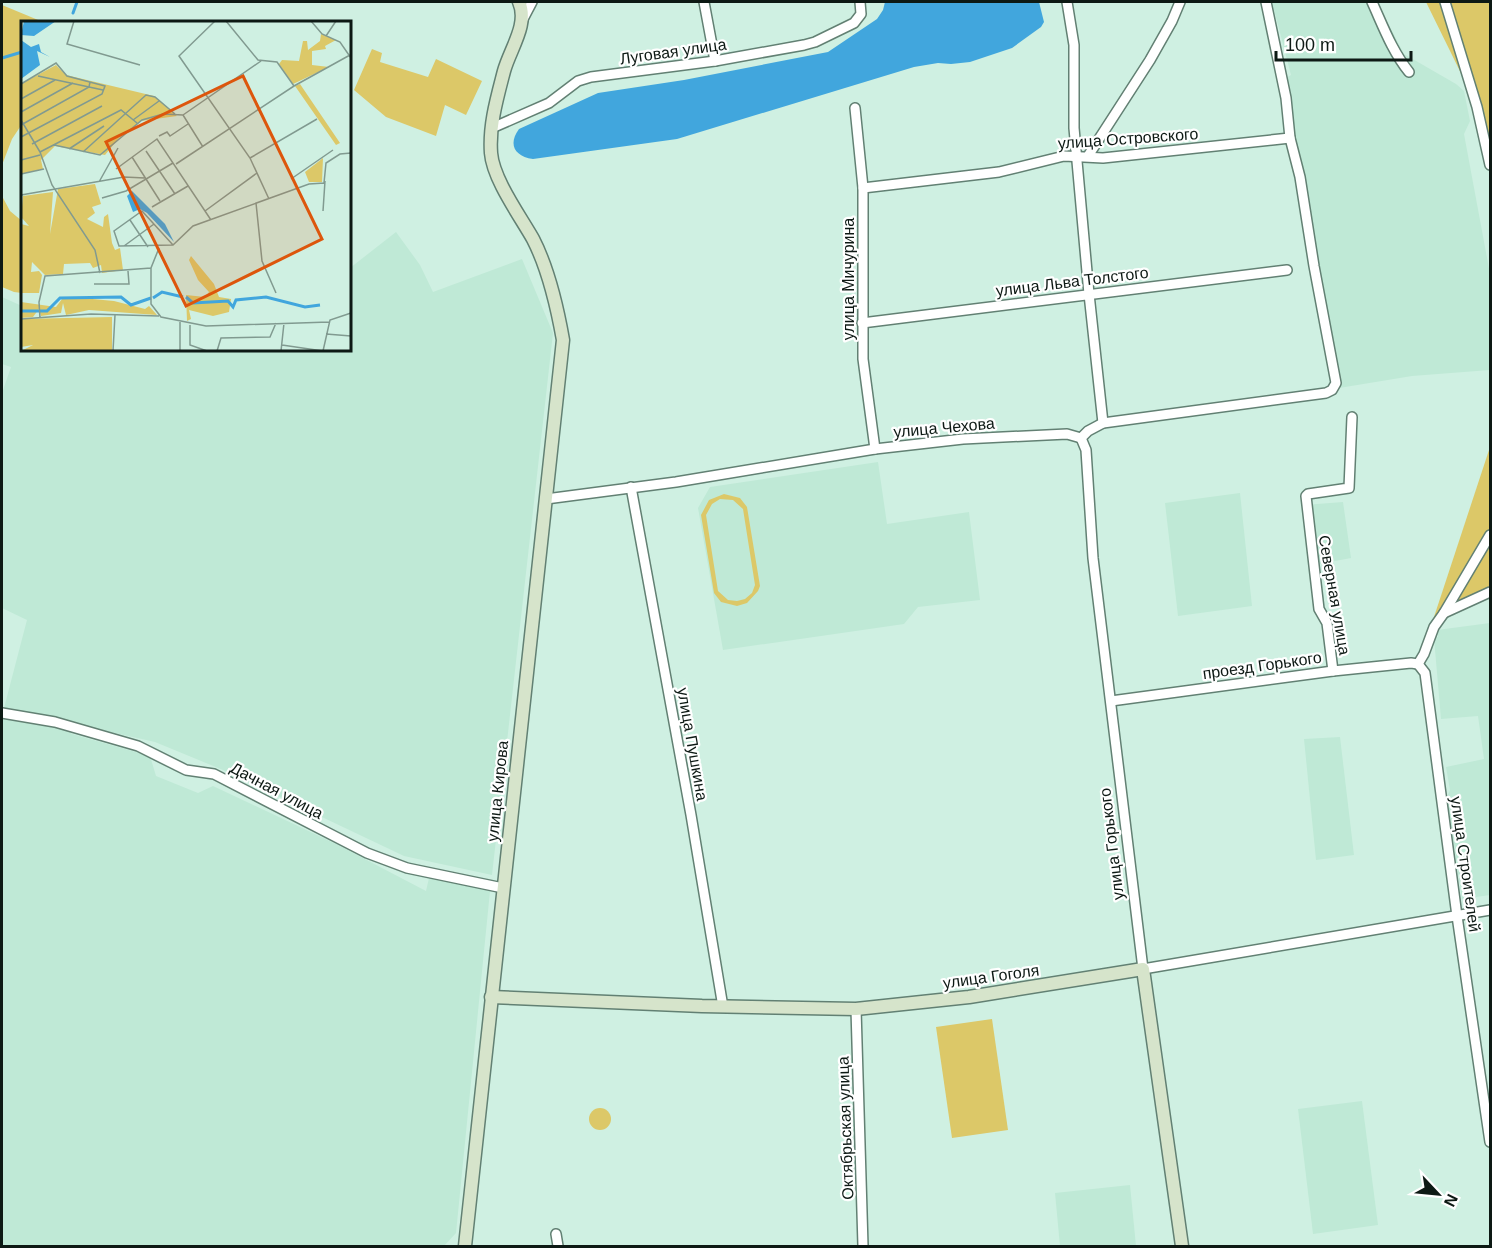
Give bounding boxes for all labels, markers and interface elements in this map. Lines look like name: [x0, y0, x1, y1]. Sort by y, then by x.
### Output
inset map: [21, 21, 351, 351]
scale bar: [1276, 24, 1411, 62]
text: 100 m: [1285, 35, 1335, 55]
street label: Луговая улица: [619, 36, 728, 67]
street label: улица Островского: [1057, 125, 1199, 152]
street label: улица Мичурина: [840, 218, 857, 340]
street label: улица Льва Толстого: [995, 264, 1150, 299]
street label: улица Чехова: [893, 415, 995, 440]
street label: Северная улица: [1316, 534, 1353, 656]
street label: проезд Горького: [1201, 649, 1323, 682]
street label: улица Пушкина: [674, 686, 711, 802]
street label: улица Кирова: [484, 739, 511, 843]
street label: Дачная улица: [228, 759, 326, 822]
street label: улица Горького: [1096, 787, 1127, 901]
street label: улица Строителей: [1448, 795, 1483, 933]
street label: улица Гоголя: [942, 961, 1040, 992]
street label: Октябрьская улица: [834, 1056, 856, 1200]
north arrow: [1408, 1164, 1468, 1224]
text: N: [1441, 1191, 1461, 1209]

